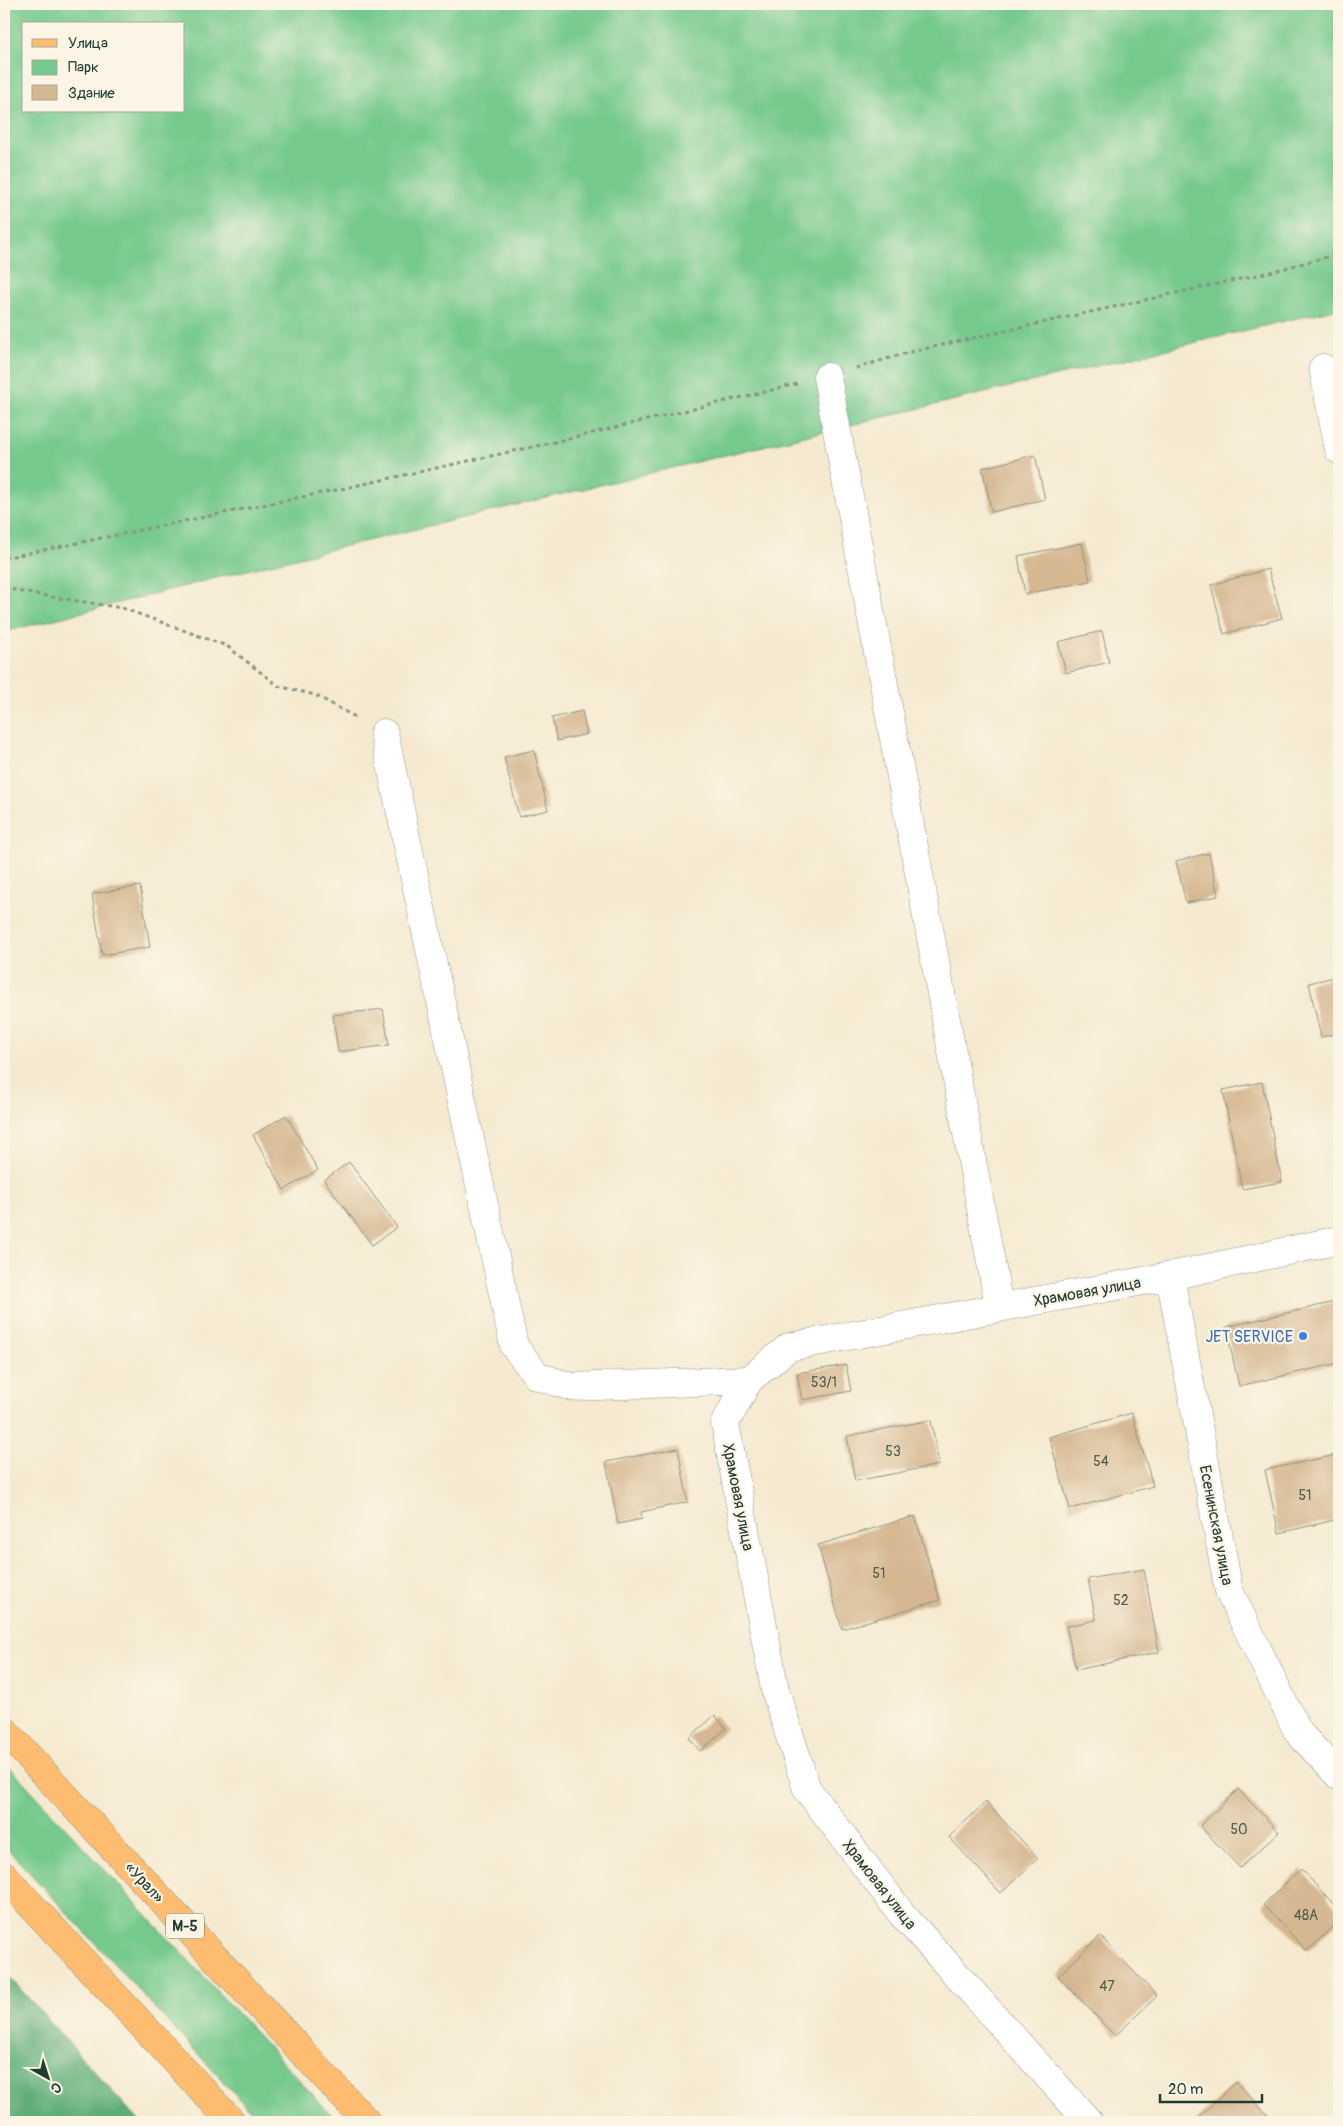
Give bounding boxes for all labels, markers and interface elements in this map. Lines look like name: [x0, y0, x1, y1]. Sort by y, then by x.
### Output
legend: [22, 22, 185, 112]
text: Улица: [68, 34, 108, 53]
text: Парк: [68, 58, 99, 77]
text: Здание: [68, 84, 115, 103]
street label: Храмовая улица: [1032, 1273, 1143, 1311]
place label: JET SERVICE: [1205, 1327, 1293, 1347]
marker: JET SERVICE: [1297, 1330, 1309, 1342]
house number: 53/1: [811, 1374, 837, 1391]
street label: Храмовая улица: [718, 1442, 758, 1553]
house number: 53: [885, 1443, 901, 1460]
house number: 54: [1093, 1453, 1109, 1470]
street label: Есенинская улица: [1195, 1463, 1237, 1587]
house number: 51: [1298, 1487, 1312, 1504]
house number: 51: [872, 1565, 886, 1582]
house number: 52: [1113, 1592, 1129, 1609]
house number: 50: [1230, 1821, 1248, 1838]
street label: Храмовая улица: [838, 1836, 921, 1934]
street label: «Урал»: [120, 1858, 168, 1907]
house number: 48А: [1294, 1907, 1318, 1924]
road number: М-5: [166, 1914, 204, 1938]
house number: 47: [1099, 1978, 1115, 1995]
north arrow: [22, 2054, 72, 2104]
scale bar: [1160, 2071, 1263, 2103]
text: С: [47, 2078, 65, 2097]
text: 20 m: [1168, 2080, 1203, 2099]

